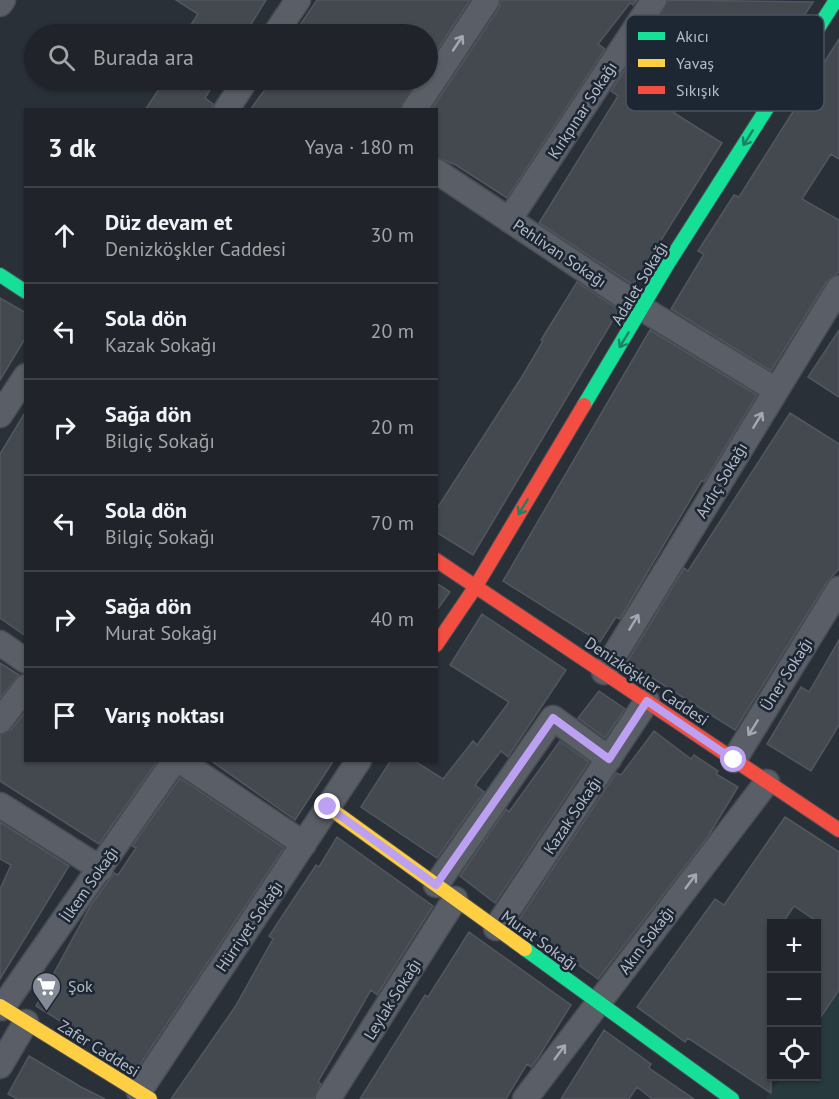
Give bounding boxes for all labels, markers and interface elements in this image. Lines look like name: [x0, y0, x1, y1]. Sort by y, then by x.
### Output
legend: [626, 15, 824, 111]
search box: [24, 24, 438, 90]
text: Akıcı: [676, 26, 709, 46]
one-way arrow: [452, 36, 464, 52]
icon: search: [45, 41, 78, 74]
text: Burada ara: [93, 43, 194, 71]
text: Yavaş: [676, 53, 714, 73]
street label: Kırkpınar Sokağı: [543, 58, 621, 162]
text: Sıkışık: [676, 80, 720, 100]
one-way arrow: [742, 129, 754, 146]
text: 3 dk: [48, 131, 96, 164]
text: Yaya · 180 m: [305, 134, 414, 160]
text: Düz devam et: [105, 208, 232, 236]
street label: Pehlivan Sokağı: [509, 214, 611, 292]
icon: ahead: [48, 219, 81, 252]
text: 30 m: [371, 222, 414, 248]
text: Denizköşkler Caddesi: [105, 236, 286, 262]
street label: Adalet Sokağı: [606, 238, 672, 328]
text: Sola dön: [105, 304, 187, 332]
icon: left: [48, 315, 81, 348]
text: 20 m: [371, 318, 414, 344]
one-way arrow: [618, 331, 630, 348]
text: Kazak Sokağı: [105, 332, 217, 358]
text: Sağa dön: [105, 400, 192, 428]
icon: right: [48, 411, 81, 444]
one-way arrow: [752, 412, 764, 429]
text: 20 m: [371, 414, 414, 440]
text: Bilgiç Sokağı: [105, 428, 215, 454]
street label: Ardıç Sokağı: [691, 439, 751, 521]
text: Sola dön: [105, 496, 187, 524]
one-way arrow: [517, 498, 529, 515]
icon: left: [48, 507, 81, 540]
text: 70 m: [371, 510, 414, 536]
text: Bilgiç Sokağı: [105, 524, 215, 550]
text: Sağa dön: [105, 592, 192, 620]
icon: right: [48, 603, 81, 636]
text: 40 m: [371, 606, 414, 632]
one-way arrow: [629, 614, 641, 631]
text: Murat Sokağı: [105, 620, 217, 646]
street label: Denizköşkler Caddesi: [581, 632, 713, 730]
street label: Üner Sokağı: [756, 634, 816, 714]
icon: arrive: [48, 699, 81, 732]
text: Varış noktası: [105, 701, 225, 729]
one-way arrow: [747, 719, 759, 736]
route start: [720, 746, 746, 772]
street label: Kazak Sokağı: [539, 772, 605, 858]
route end: [314, 793, 340, 819]
street label: İlkem Sokağı: [56, 842, 122, 926]
one-way arrow: [685, 873, 697, 889]
street label: Hürriyet Sokağı: [211, 877, 287, 975]
street label: Akın Sokağı: [614, 902, 678, 978]
street label: Murat Sokağı: [498, 905, 582, 975]
map controls: [767, 919, 821, 1081]
button: +: [767, 919, 821, 973]
street label: Leylak Sokağı: [359, 955, 425, 1043]
supermarket icon: Şok: [31, 970, 63, 1012]
button: −: [767, 973, 821, 1027]
place label: Şok: [68, 976, 93, 996]
street label: Zafer Caddesi: [55, 1015, 143, 1081]
button: locate: [767, 1027, 821, 1081]
one-way arrow: [554, 1045, 567, 1061]

